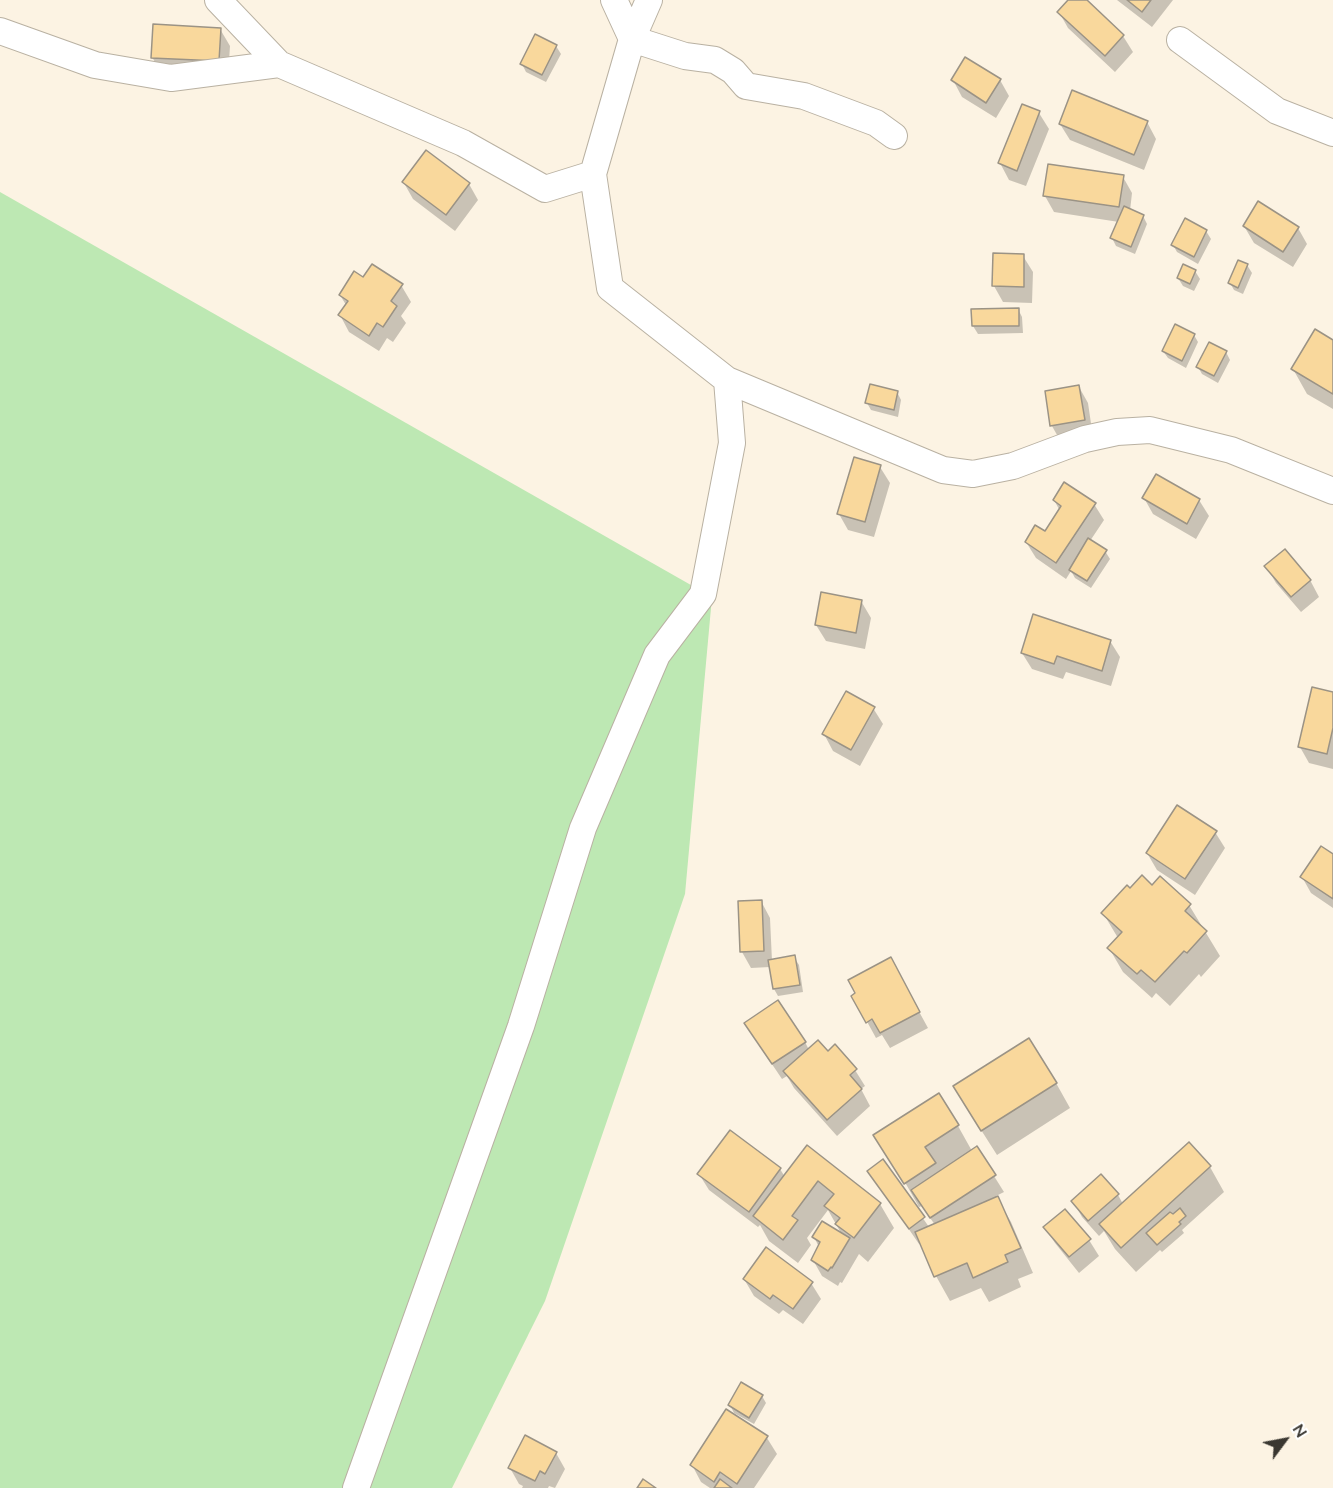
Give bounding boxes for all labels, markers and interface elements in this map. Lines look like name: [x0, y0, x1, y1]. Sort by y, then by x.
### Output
north arrow: [1255, 1410, 1315, 1470]
text: N: [1289, 1420, 1312, 1441]

